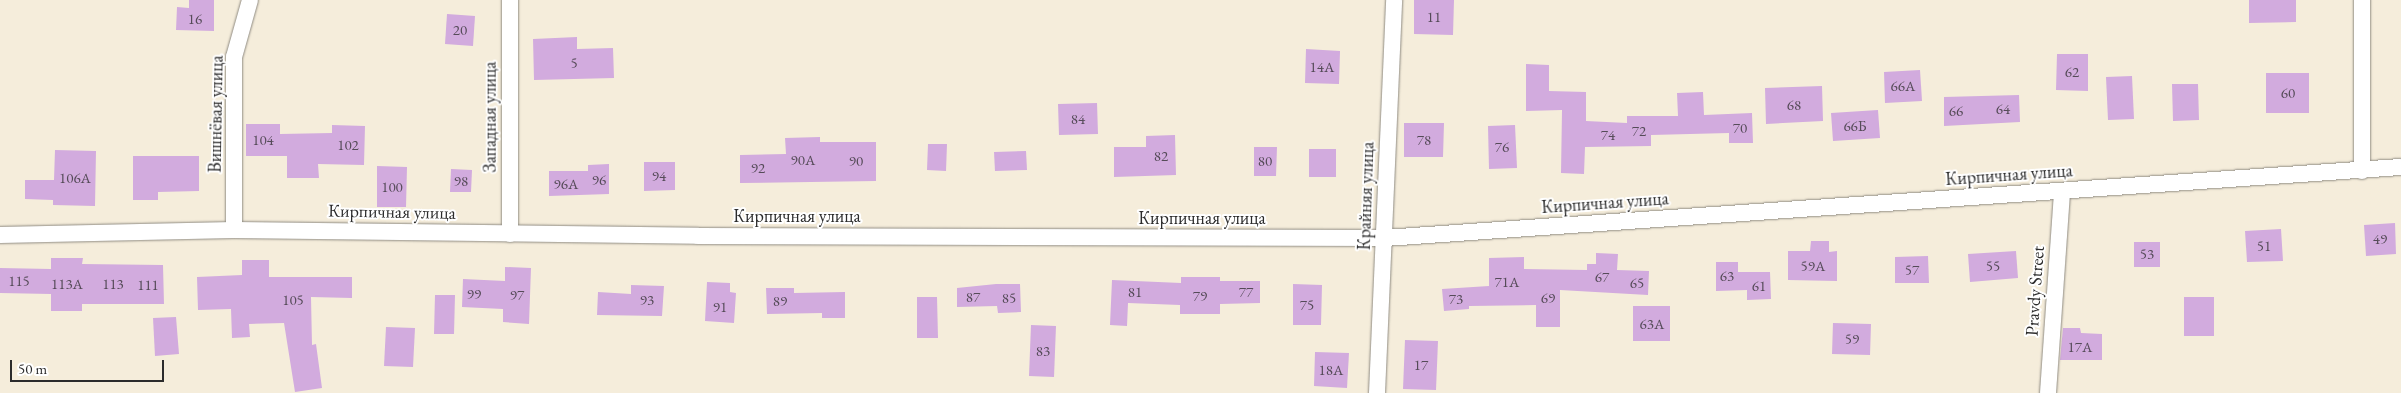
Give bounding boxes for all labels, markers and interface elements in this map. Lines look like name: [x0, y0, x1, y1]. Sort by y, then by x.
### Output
house number: 11: [1427, 8, 1441, 26]
house number: 16: [188, 10, 202, 28]
house number: 20: [453, 21, 467, 39]
house number: 5: [570, 54, 578, 72]
street label: Вишнёвая улица: [204, 55, 228, 173]
house number: 14А: [1310, 58, 1334, 76]
street label: Западная улица: [479, 61, 501, 173]
house number: 62: [2065, 63, 2079, 81]
house number: 66А: [1891, 77, 1915, 95]
house number: 60: [2281, 84, 2295, 102]
house number: 68: [1787, 96, 1801, 114]
house number: 64: [1996, 100, 2010, 118]
house number: 66: [1949, 102, 1963, 120]
house number: 84: [1071, 110, 1085, 128]
house number: 66Б: [1843, 117, 1867, 135]
house number: 70: [1733, 119, 1747, 137]
house number: 72: [1632, 122, 1646, 140]
house number: 74: [1601, 126, 1615, 144]
house number: 104: [252, 131, 274, 149]
house number: 78: [1417, 131, 1431, 149]
house number: 102: [337, 136, 359, 154]
house number: 76: [1495, 138, 1509, 156]
street label: Крайняя улица: [1353, 141, 1379, 251]
house number: 82: [1154, 147, 1168, 165]
house number: 90А: [791, 151, 815, 169]
house number: 90: [849, 152, 863, 170]
house number: 80: [1258, 152, 1272, 170]
house number: 92: [751, 159, 765, 177]
street label: Кирпичная улица: [1945, 160, 2073, 190]
house number: 94: [652, 167, 666, 185]
house number: 106А: [59, 169, 91, 187]
house number: 96: [592, 171, 606, 189]
house number: 98: [454, 172, 468, 190]
house number: 96А: [554, 175, 578, 193]
house number: 100: [381, 178, 403, 196]
street label: Кирпичная улица: [1541, 188, 1669, 218]
street label: Кирпичная улица: [328, 200, 456, 224]
street label: Кирпичная улица: [733, 205, 861, 227]
street label: Кирпичная улица: [1138, 207, 1266, 229]
house number: 49: [2373, 230, 2387, 248]
house number: 51: [2257, 237, 2271, 255]
street label: Pravdy Street: [2021, 245, 2049, 337]
house number: 53: [2140, 245, 2154, 263]
house number: 59А: [1801, 257, 1825, 275]
house number: 55: [1986, 257, 2000, 275]
house number: 57: [1905, 261, 1919, 279]
house number: 63: [1720, 267, 1734, 285]
house number: 67: [1595, 268, 1609, 286]
house number: 115: [8, 272, 30, 290]
house number: 71А: [1495, 273, 1519, 291]
house number: 65: [1630, 274, 1644, 292]
house number: 113А: [51, 275, 83, 293]
house number: 113: [102, 275, 124, 293]
house number: 111: [137, 276, 159, 294]
house number: 61: [1752, 277, 1766, 295]
house number: 81: [1128, 283, 1142, 301]
house number: 77: [1239, 283, 1253, 301]
house number: 99: [467, 285, 481, 303]
house number: 97: [510, 286, 524, 304]
house number: 79: [1193, 287, 1207, 305]
house number: 87: [966, 288, 980, 306]
house number: 85: [1002, 289, 1016, 307]
house number: 69: [1541, 289, 1555, 307]
house number: 73: [1449, 290, 1463, 308]
house number: 105: [282, 291, 304, 309]
house number: 93: [640, 291, 654, 309]
house number: 89: [773, 292, 787, 310]
house number: 75: [1300, 296, 1314, 314]
house number: 91: [713, 298, 727, 316]
house number: 63А: [1640, 315, 1664, 333]
house number: 59: [1845, 330, 1859, 348]
house number: 17А: [2068, 338, 2092, 356]
house number: 83: [1036, 342, 1050, 360]
scale bar: [12, 350, 166, 382]
house number: 17: [1414, 356, 1428, 374]
text: 50 m: [18, 359, 47, 378]
house number: 18А: [1319, 361, 1343, 379]

